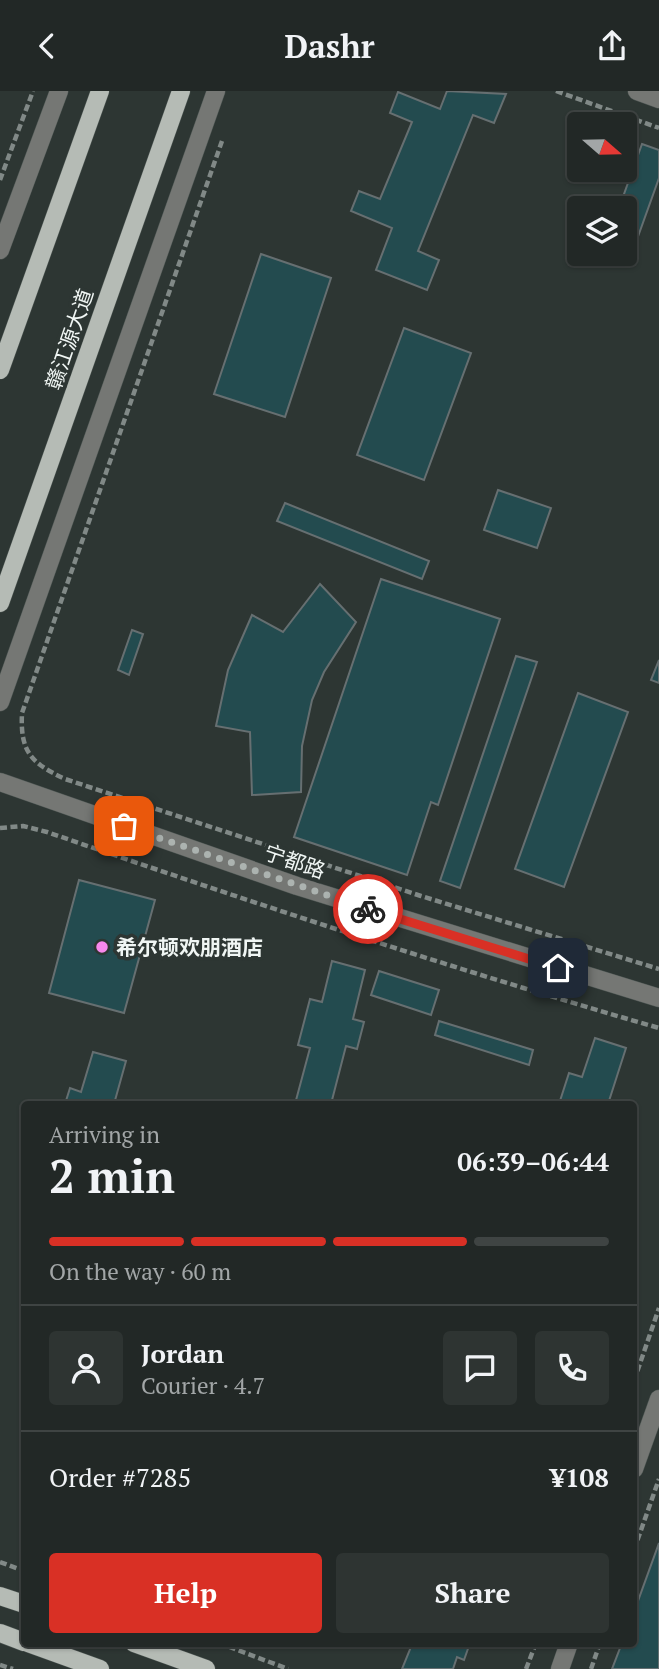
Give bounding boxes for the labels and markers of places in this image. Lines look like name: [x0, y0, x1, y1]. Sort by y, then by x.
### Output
pin: [94, 796, 154, 856]
place label: 希尔顿欢朋酒店: [116, 933, 263, 961]
pin: [528, 938, 588, 998]
marker: 希尔顿欢朋酒店: [94, 939, 110, 955]

